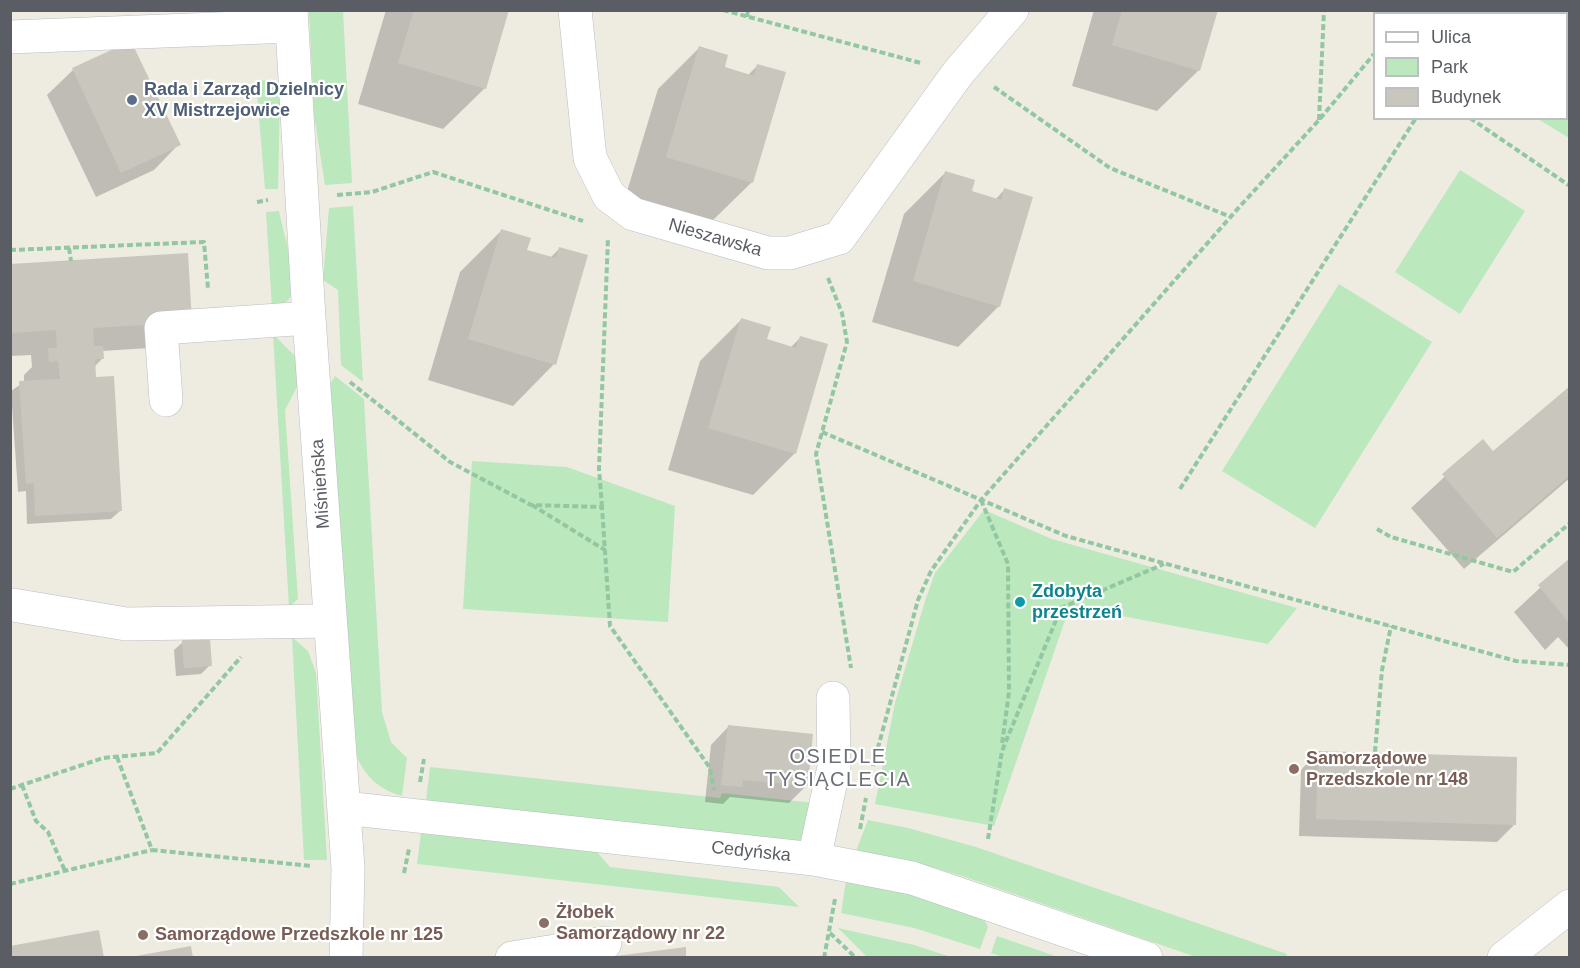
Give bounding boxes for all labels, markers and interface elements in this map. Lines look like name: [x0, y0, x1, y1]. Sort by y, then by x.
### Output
legend: [1373, 12, 1568, 120]
text: Ulica: [1431, 27, 1471, 47]
text: Park: [1431, 57, 1468, 77]
place label: Rada i Zarząd Dzielnicy XV Mistrzejowice: [144, 79, 344, 122]
text: Budynek: [1431, 87, 1501, 107]
marker: Rada i Zarząd Dzielnicy XV Mistrzejowice: [125, 93, 139, 107]
street label: Nieszawska: [666, 214, 764, 262]
street label: Miśnieńska: [307, 438, 335, 530]
place label: Zdobyta przestrzeń: [1032, 581, 1122, 624]
marker: Zdobyta przestrzeń: [1013, 595, 1027, 609]
district label: OSIEDLE TYSIĄCLECIA: [765, 745, 911, 792]
place label: Samorządowe Przedszkole nr 148: [1306, 748, 1468, 790]
marker: Samorządowe Przedszkole nr 148: [1287, 762, 1301, 776]
street label: Cedyńska: [710, 837, 792, 867]
place label: Żłobek Samorządowy nr 22: [556, 902, 725, 944]
marker: Żłobek Samorządowy nr 22: [537, 916, 551, 930]
place label: Samorządowe Przedszkole nr 125: [155, 924, 443, 946]
marker: Samorządowe Przedszkole nr 125: [136, 928, 150, 942]

